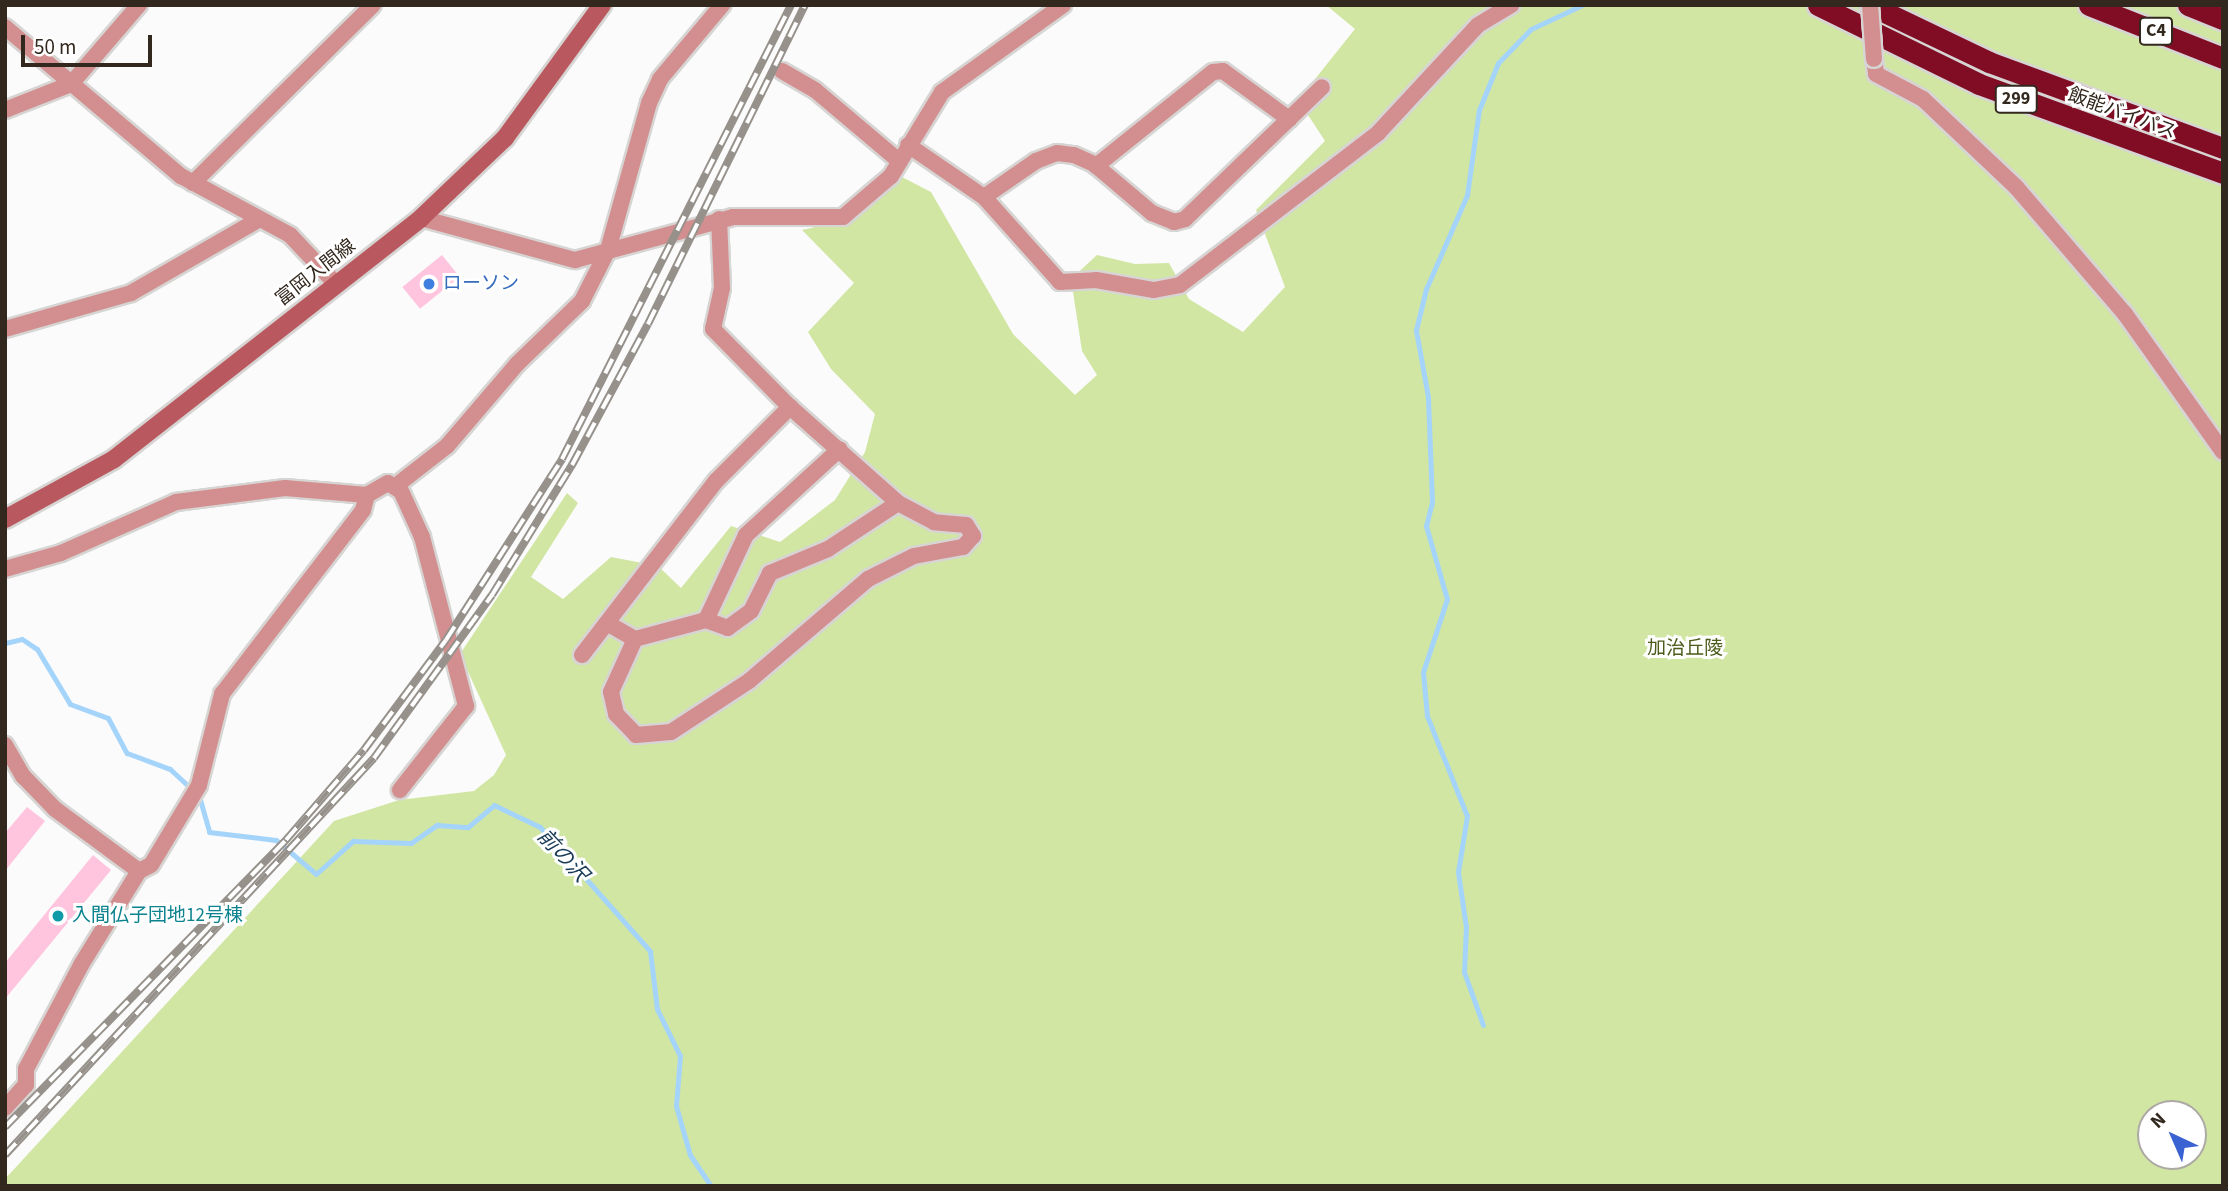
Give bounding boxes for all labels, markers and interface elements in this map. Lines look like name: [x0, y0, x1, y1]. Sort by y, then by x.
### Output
road number: C4: [2138, 16, 2174, 46]
scale bar: [24, 21, 156, 65]
text: 50 m: [34, 32, 76, 62]
road number: 299: [1993, 84, 2039, 114]
street label: 飯能バイパス: [2065, 84, 2179, 144]
street label: 富岡入間線: [272, 235, 360, 311]
place label: ローソン: [443, 273, 519, 295]
marker: ローソン: [421, 276, 437, 292]
park label: 加治丘陵: [1647, 638, 1723, 660]
water label: 前の沢: [532, 823, 594, 887]
place label: 入間仏子団地12号棟: [72, 905, 243, 927]
marker: 入間仏子団地12号棟: [50, 908, 66, 924]
north arrow: [2137, 1100, 2207, 1170]
text: N: [2145, 1107, 2172, 1135]

